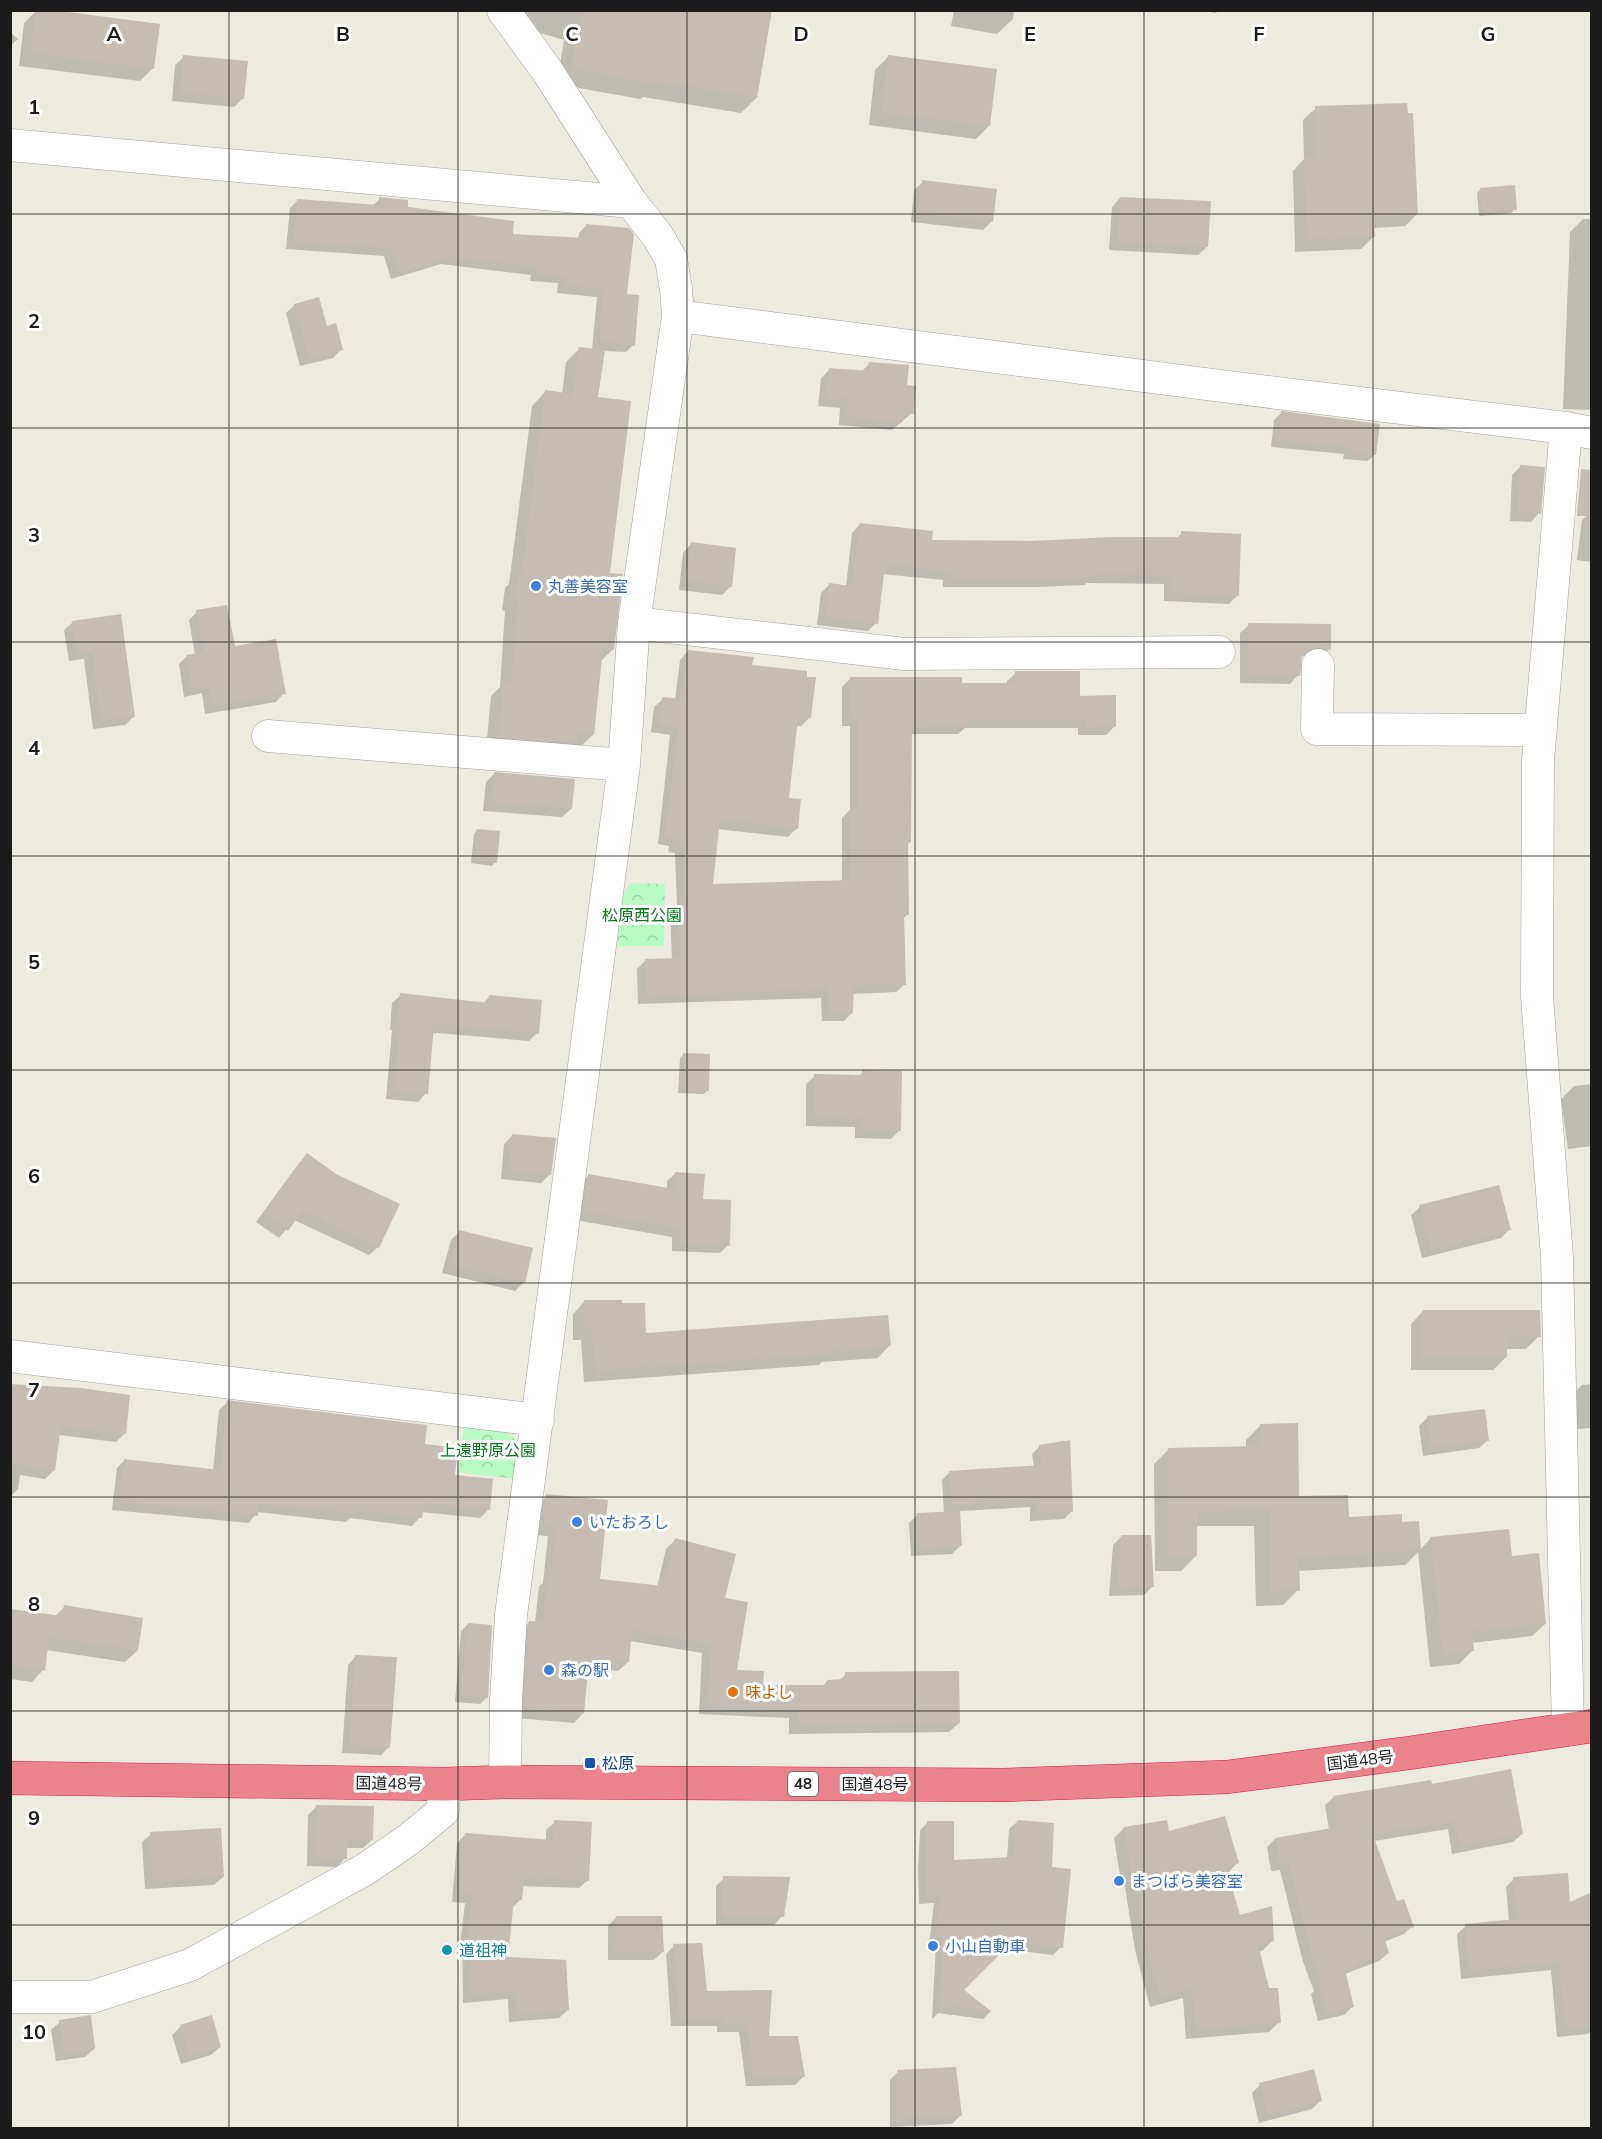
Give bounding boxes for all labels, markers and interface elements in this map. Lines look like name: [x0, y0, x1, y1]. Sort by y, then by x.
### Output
text: A: [107, 21, 122, 46]
text: B: [336, 21, 350, 46]
text: C: [565, 21, 579, 46]
text: D: [793, 21, 809, 46]
text: E: [1024, 21, 1036, 46]
text: F: [1253, 21, 1265, 46]
text: G: [1481, 21, 1495, 46]
text: 1: [28, 94, 40, 119]
text: 2: [28, 308, 40, 333]
text: 3: [28, 522, 40, 547]
place label: 丸善美容室: [548, 576, 628, 596]
marker: 丸善美容室: [529, 579, 543, 593]
text: 4: [28, 735, 40, 760]
park label: 松原西公園: [602, 905, 682, 925]
text: 5: [28, 949, 40, 974]
text: 6: [28, 1163, 40, 1188]
text: 7: [28, 1377, 40, 1402]
park label: 上遠野原公園: [440, 1440, 536, 1460]
place label: いたおろし: [589, 1512, 669, 1532]
marker: いたおろし: [570, 1515, 584, 1529]
text: 8: [28, 1591, 40, 1616]
place label: 森の駅: [561, 1660, 609, 1680]
marker: 森の駅: [542, 1663, 556, 1677]
place label: 味よし: [745, 1682, 793, 1702]
marker: 味よし: [726, 1685, 740, 1699]
street label: 国道48号: [1325, 1746, 1395, 1774]
place label: 松原: [602, 1753, 634, 1773]
marker: 松原: [583, 1756, 597, 1770]
street label: 国道48号: [355, 1772, 423, 1794]
road number: 48: [788, 1772, 818, 1796]
street label: 国道48号: [841, 1774, 909, 1794]
text: 9: [28, 1805, 40, 1830]
place label: まつばら美容室: [1131, 1871, 1243, 1891]
marker: まつばら美容室: [1112, 1874, 1126, 1888]
place label: 小山自動車: [945, 1936, 1025, 1956]
marker: 小山自動車: [926, 1939, 940, 1953]
place label: 道祖神: [459, 1940, 507, 1960]
marker: 道祖神: [440, 1943, 454, 1957]
text: 10: [22, 2019, 46, 2044]

